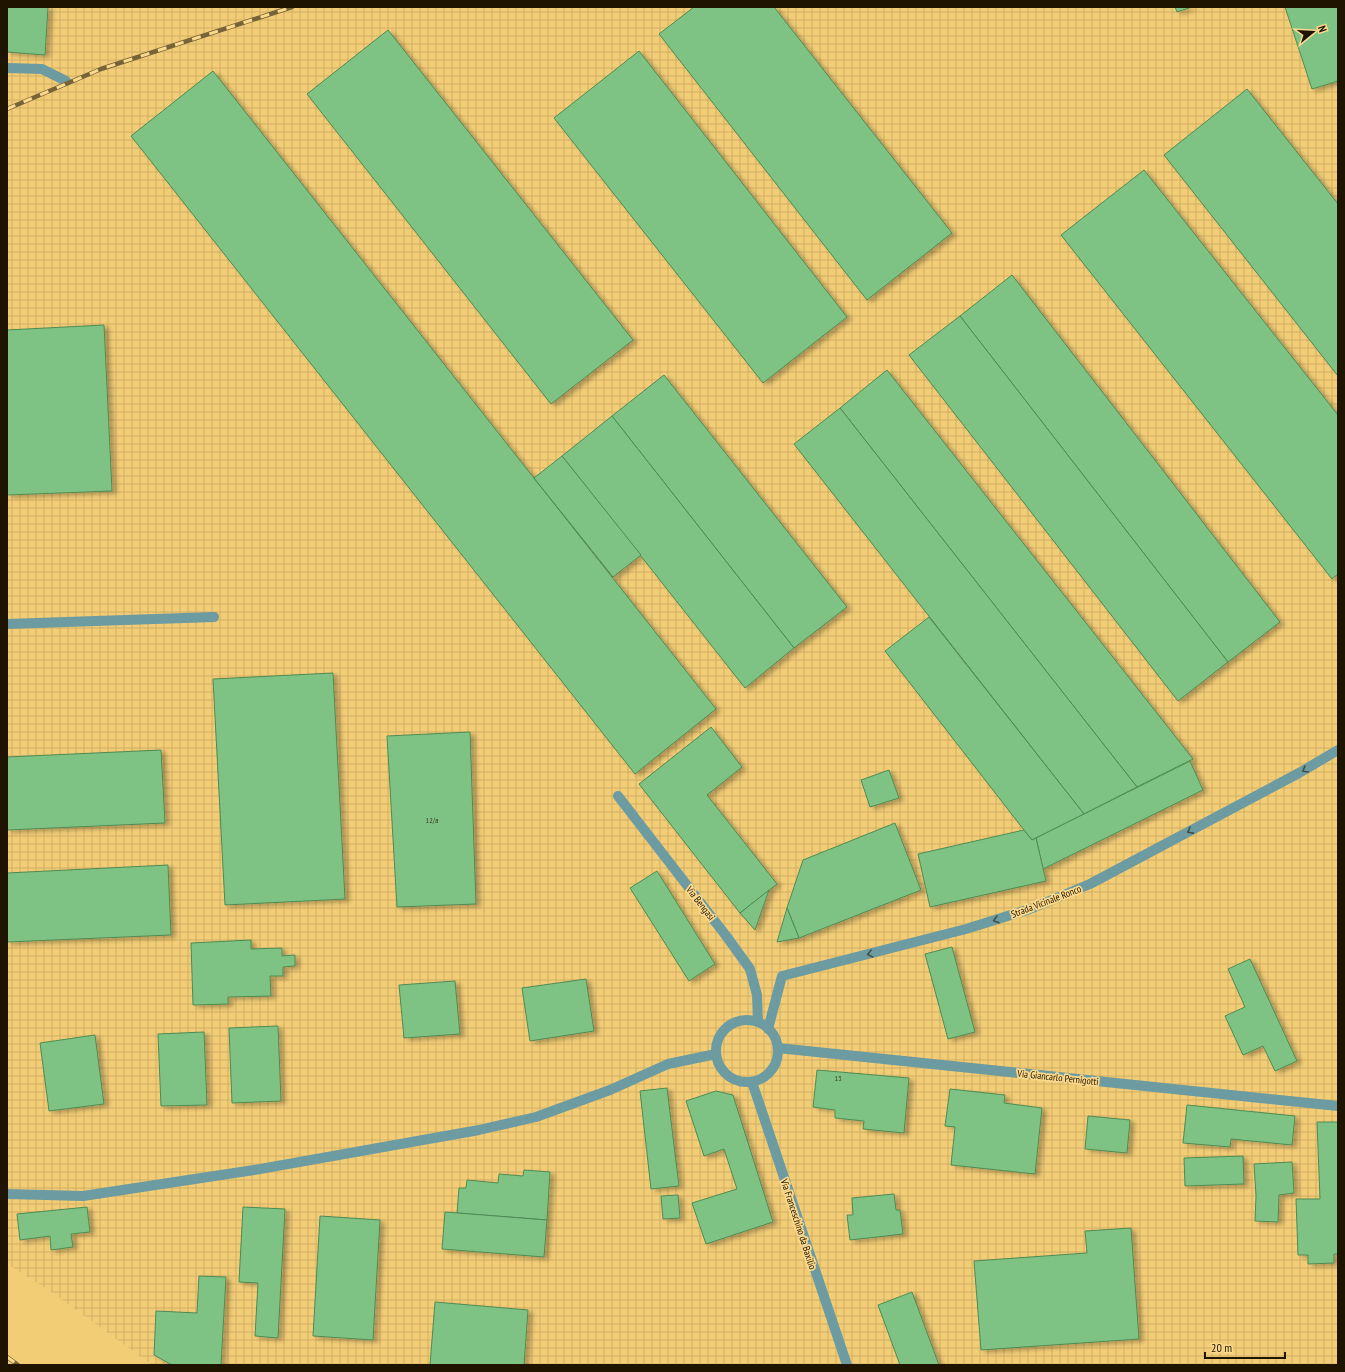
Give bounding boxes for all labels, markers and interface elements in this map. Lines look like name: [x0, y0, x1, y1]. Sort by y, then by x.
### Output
north arrow: [1293, 12, 1333, 52]
text: N: [1315, 24, 1330, 34]
one-way arrow: [1301, 766, 1309, 773]
house number: 12/a: [426, 815, 438, 825]
one-way arrow: [1187, 826, 1194, 834]
street label: Strada Vicinale Ronco: [1009, 882, 1083, 921]
street label: Via Bengasi: [683, 883, 718, 923]
one-way arrow: [992, 915, 999, 924]
one-way arrow: [867, 949, 874, 958]
street label: Via Giancarlo Pernigotti: [1016, 1067, 1099, 1088]
house number: 13: [834, 1073, 842, 1083]
street label: Via Franceschino da Baxilio: [777, 1176, 819, 1271]
scale bar: [1205, 1334, 1285, 1360]
text: 20 m: [1211, 1340, 1232, 1355]

